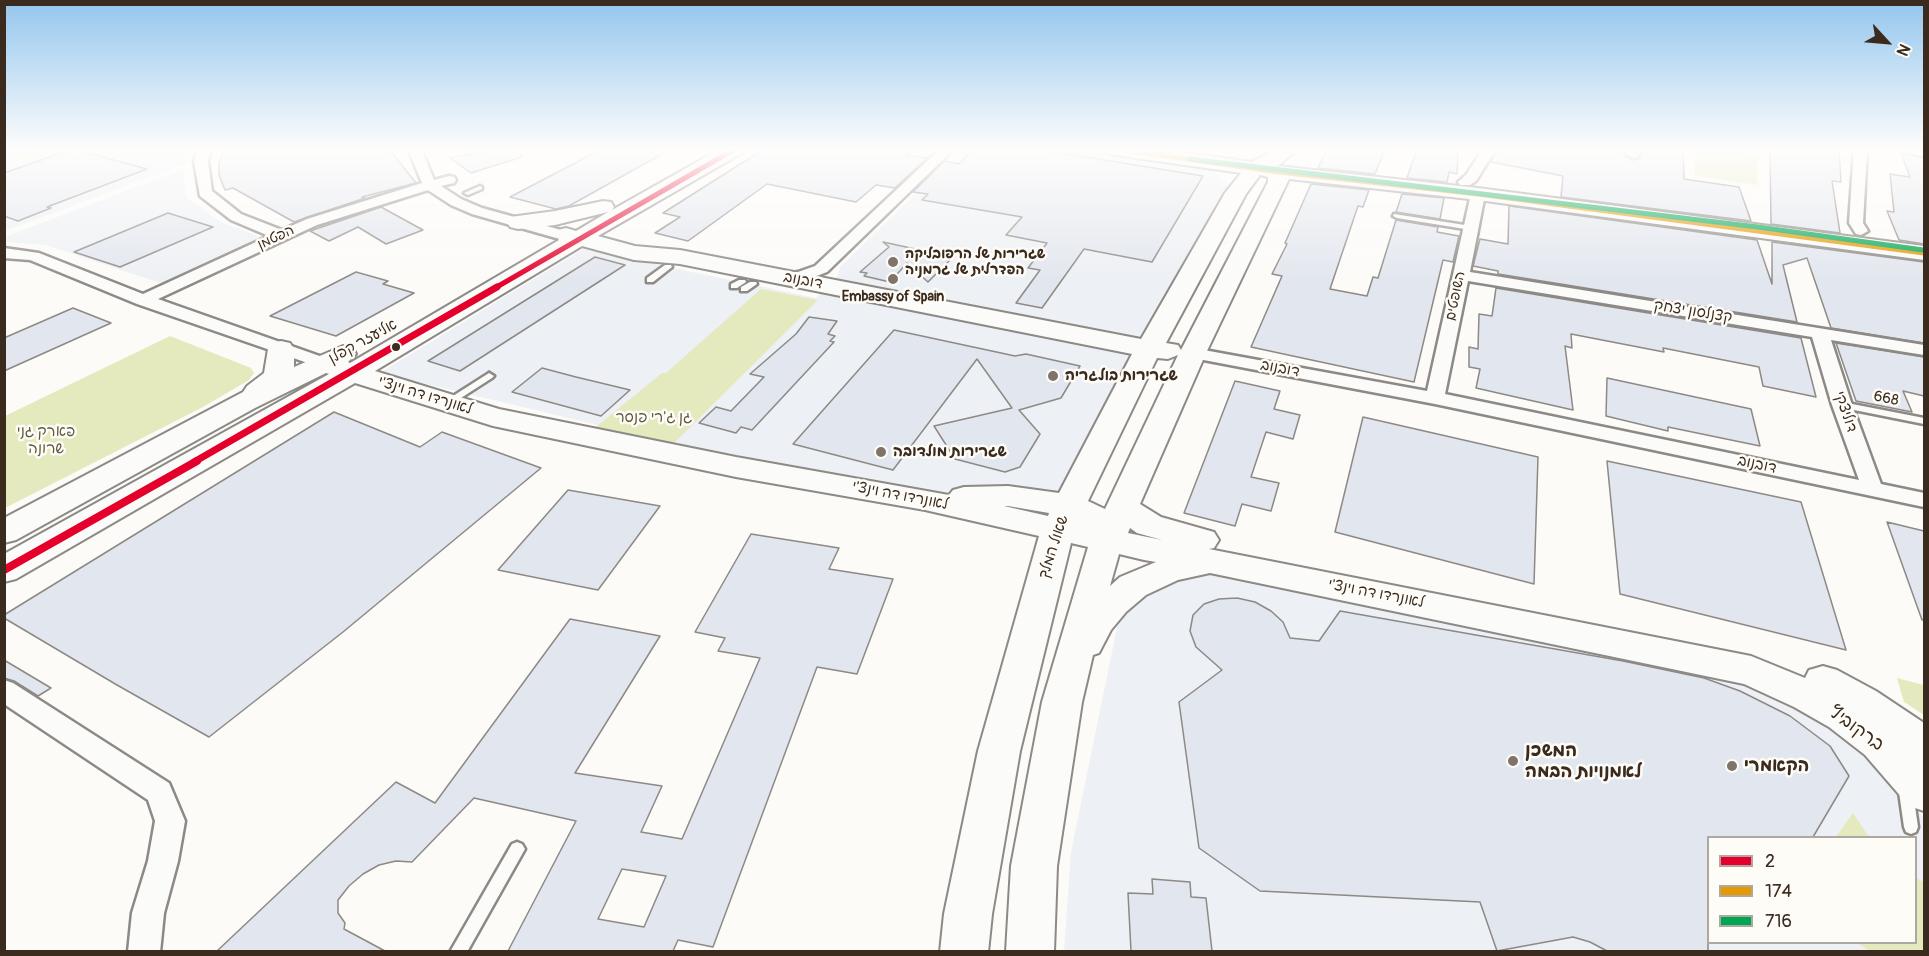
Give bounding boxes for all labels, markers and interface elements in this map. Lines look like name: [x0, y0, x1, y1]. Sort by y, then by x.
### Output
north arrow: [1857, 12, 1917, 72]
text: N: [1892, 41, 1915, 59]
street label: הפטמן: [255, 222, 297, 254]
place label: שגרירות של הרפובליקה הפדרלית של גרמניה: [905, 246, 1045, 278]
marker: שגרירות של הרפובליקה הפדרלית של גרמניה: [886, 255, 900, 269]
street label: דובנוב: [782, 268, 824, 294]
street label: השופטים: [1443, 270, 1469, 322]
marker: Embassy of Spain: [886, 272, 900, 286]
place label: Embassy of Spain: [842, 289, 944, 305]
street label: קצנלסון יצחק: [1653, 297, 1733, 327]
street label: אליעזר קפלן: [326, 316, 400, 368]
unlabelled marker: [390, 341, 402, 353]
street label: דובנוב: [1259, 356, 1301, 382]
place label: שגרירות בולגריה: [1065, 367, 1178, 385]
marker: שגרירות בולגריה: [1046, 369, 1060, 383]
street label: לאונרדו דה וינצ'י: [376, 373, 474, 419]
street label: 668: [1872, 388, 1900, 410]
street label: דוליצקי: [1830, 389, 1860, 435]
park label: גן ג'רי פנסר: [616, 409, 692, 427]
park label: פארק גני שרונה: [17, 423, 75, 458]
place label: שגרירות מולדובה: [893, 443, 1007, 461]
marker: שגרירות מולדובה: [874, 445, 888, 459]
street label: דובנוב: [1736, 452, 1778, 478]
street label: לאונרדו דה וינצ'י: [850, 478, 950, 514]
street label: שאול המלך: [1035, 513, 1073, 581]
street label: לאונרדו דה וינצ'י: [1326, 576, 1426, 612]
street label: ברקוביץ: [1824, 702, 1888, 756]
place label: המשכן לאמנויות הבמה: [1525, 740, 1642, 783]
marker: המשכן לאמנויות הבמה: [1506, 754, 1520, 768]
place label: הקאמרי: [1744, 755, 1809, 777]
marker: הקאמרי: [1725, 759, 1739, 773]
legend: [1707, 836, 1917, 944]
text: 2: [1765, 850, 1775, 873]
text: 174: [1765, 880, 1792, 903]
text: 716: [1765, 910, 1792, 933]

